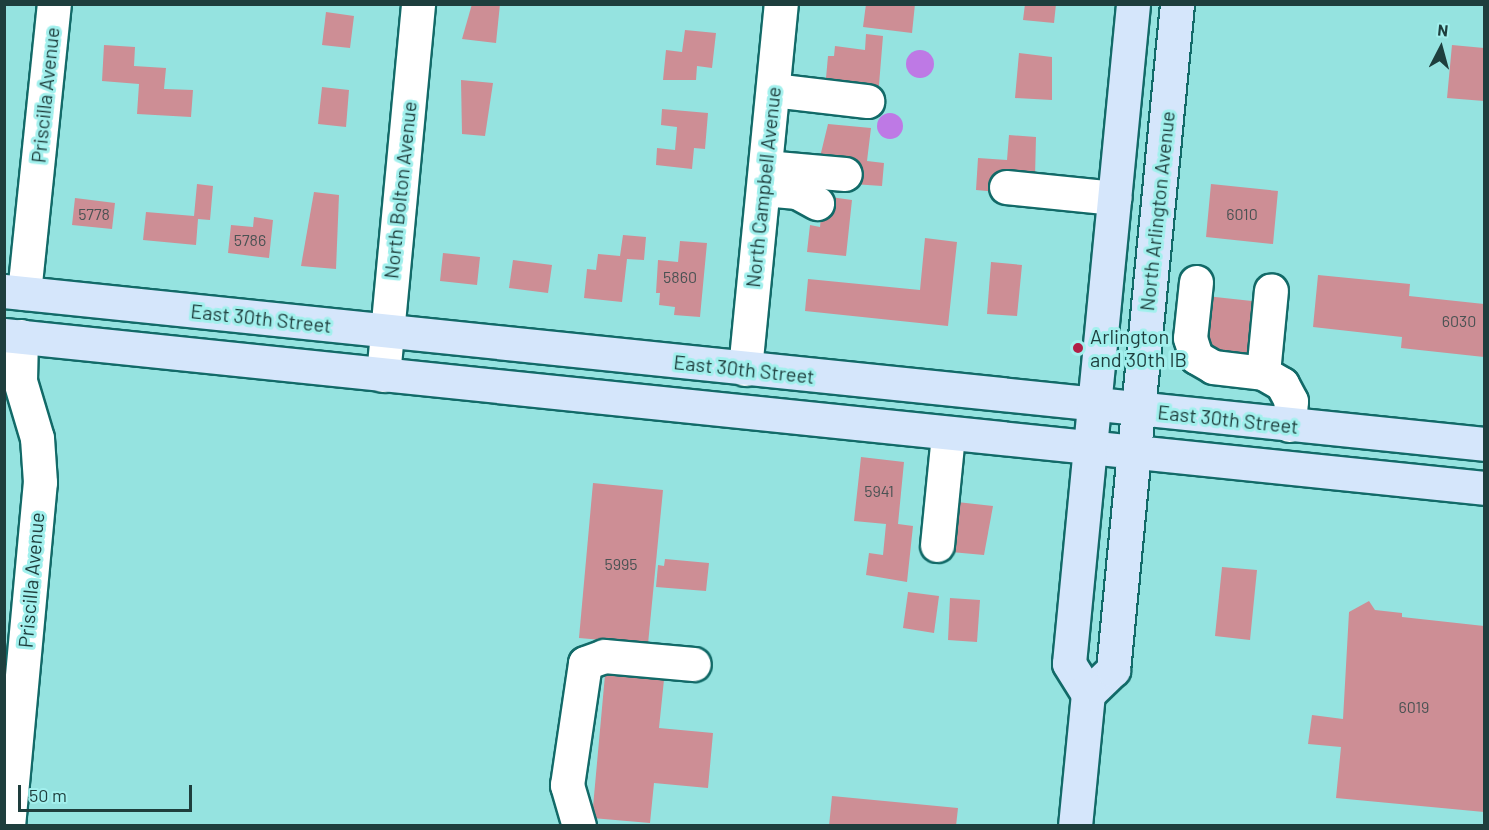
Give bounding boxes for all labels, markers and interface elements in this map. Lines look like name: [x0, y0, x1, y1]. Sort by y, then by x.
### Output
north arrow: [1411, 18, 1471, 78]
text: N: [1437, 20, 1449, 40]
street label: Priscilla Avenue: [26, 26, 64, 164]
street label: North Campbell Avenue: [741, 85, 785, 289]
street label: North Bolton Avenue: [379, 100, 421, 280]
street label: North Arlington Avenue: [1135, 110, 1179, 312]
house number: 5778: [78, 204, 110, 224]
house number: 6010: [1226, 204, 1258, 224]
house number: 5786: [234, 230, 266, 250]
house number: 5860: [663, 267, 697, 287]
street label: East 30th Street: [189, 299, 333, 337]
house number: 6030: [1442, 311, 1476, 331]
place label: Arlington and 30th IB: [1090, 324, 1187, 371]
marker: Arlington and 30th IB: [1071, 341, 1085, 355]
street label: East 30th Street: [672, 350, 816, 388]
street label: East 30th Street: [1156, 400, 1300, 438]
house number: 5941: [864, 481, 894, 501]
street label: Priscilla Avenue: [13, 511, 49, 649]
house number: 5995: [604, 554, 638, 574]
house number: 6019: [1399, 697, 1429, 717]
scale bar: [21, 773, 195, 811]
text: 50 m: [29, 784, 67, 806]

